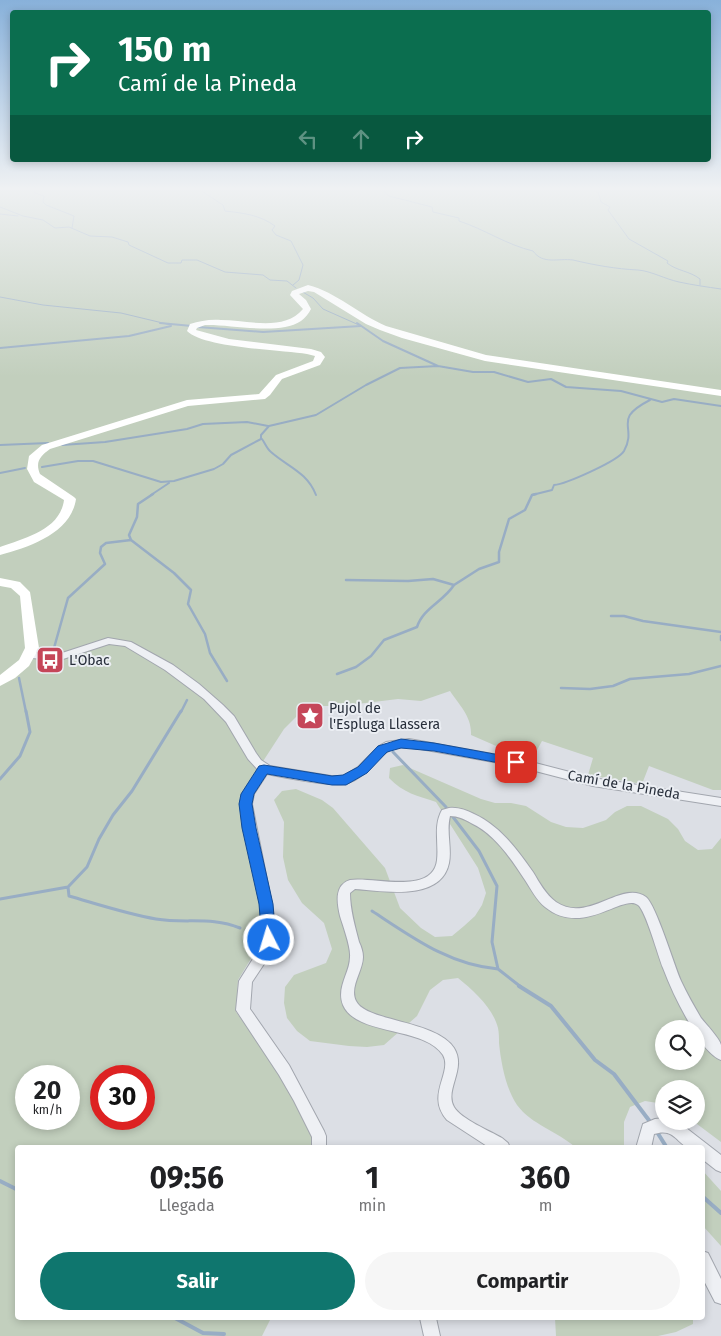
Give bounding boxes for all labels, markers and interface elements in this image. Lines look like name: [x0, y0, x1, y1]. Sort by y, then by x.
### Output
text: 150 m: [118, 28, 211, 70]
icon: right: [35, 30, 100, 95]
text: Camí de la Pineda: [118, 70, 297, 97]
icon: left: [294, 125, 322, 153]
icon: ahead: [347, 125, 375, 153]
icon: right: [400, 125, 428, 153]
bus stop icon: L'Obac: [35, 645, 65, 675]
place label: L'Obac: [69, 652, 110, 669]
place label: Pujol de l'Espluga Llassera: [329, 700, 440, 733]
place icon: Pujol de l'Espluga Llassera: [295, 701, 325, 731]
pin: [495, 741, 537, 783]
icon: arrive: [502, 748, 530, 776]
street label: Camí de la Pineda: [566, 767, 682, 803]
position arrow: [242, 913, 294, 965]
map controls: [655, 1020, 705, 1130]
button: search: [655, 1020, 705, 1070]
speed limit sign: 30: [90, 1065, 155, 1130]
text: 20: [34, 1076, 61, 1106]
button: layers: [655, 1080, 705, 1130]
text: km/h: [33, 1103, 62, 1117]
text: 09:56: [149, 1160, 224, 1196]
text: 1: [365, 1160, 379, 1196]
text: 360: [520, 1160, 571, 1196]
text: Llegada: [159, 1196, 215, 1215]
text: min: [358, 1196, 386, 1215]
text: m: [539, 1196, 552, 1215]
button: Salir: [40, 1252, 355, 1310]
button: Compartir: [365, 1252, 680, 1310]

